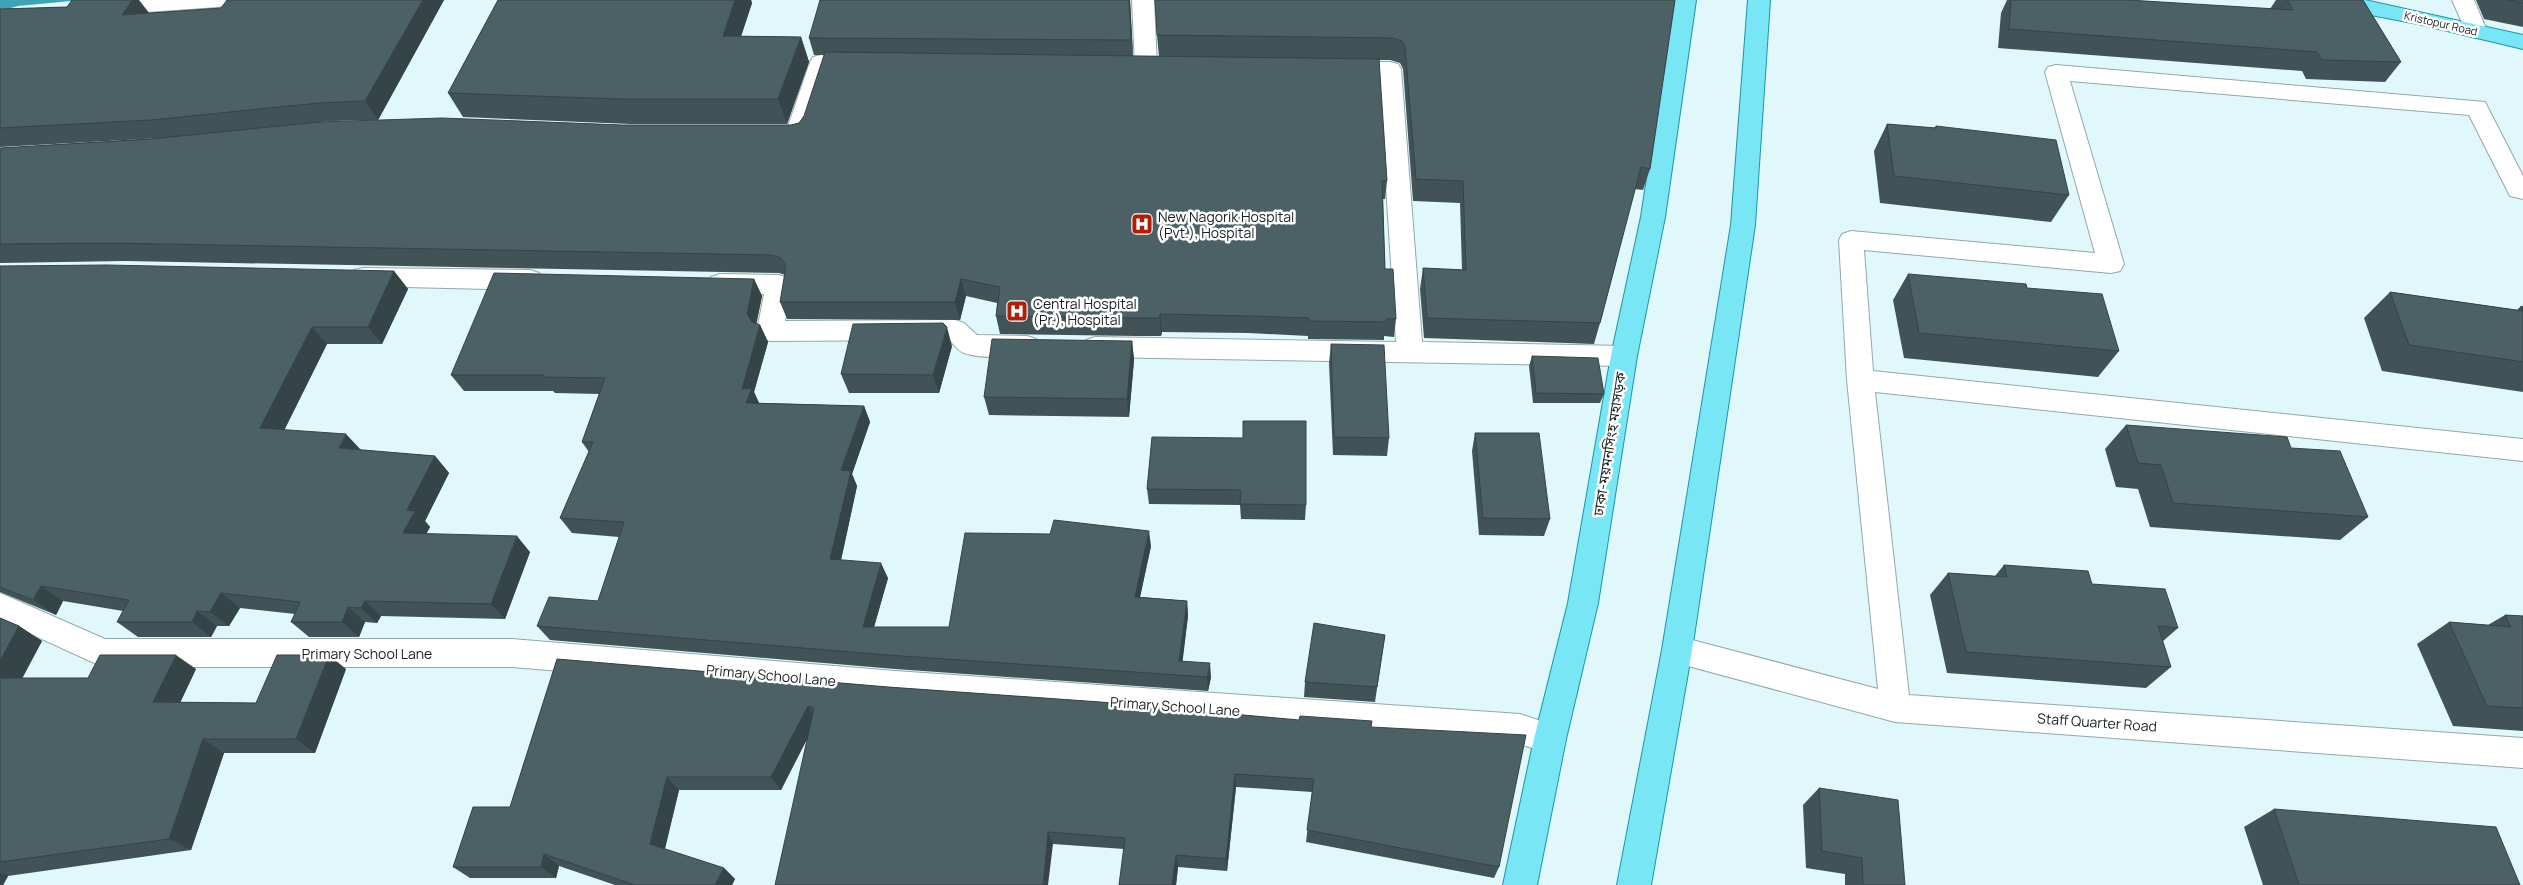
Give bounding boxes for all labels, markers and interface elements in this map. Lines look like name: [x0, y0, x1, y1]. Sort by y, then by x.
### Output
street label: Kristopur Road: [2403, 7, 2479, 39]
place label: New Nagorik Hospital (Pvt.), Hospital: [1158, 207, 1294, 242]
hospital icon: New Nagorik Hospital (Pvt.), Hospital: [1130, 212, 1154, 236]
place label: Central Hospital (Pr.), Hospital: [1033, 294, 1137, 329]
hospital icon: Central Hospital (Pr.), Hospital: [1005, 299, 1029, 323]
street label: ঢাকা-ময়মনসিংহ মহাসড়ক: [1588, 370, 1630, 518]
street label: Primary School Lane: [302, 644, 432, 663]
street label: Primary School Lane: [705, 660, 837, 690]
street label: Primary School Lane: [1109, 692, 1241, 720]
street label: Staff Quarter Road: [2037, 708, 2157, 736]

